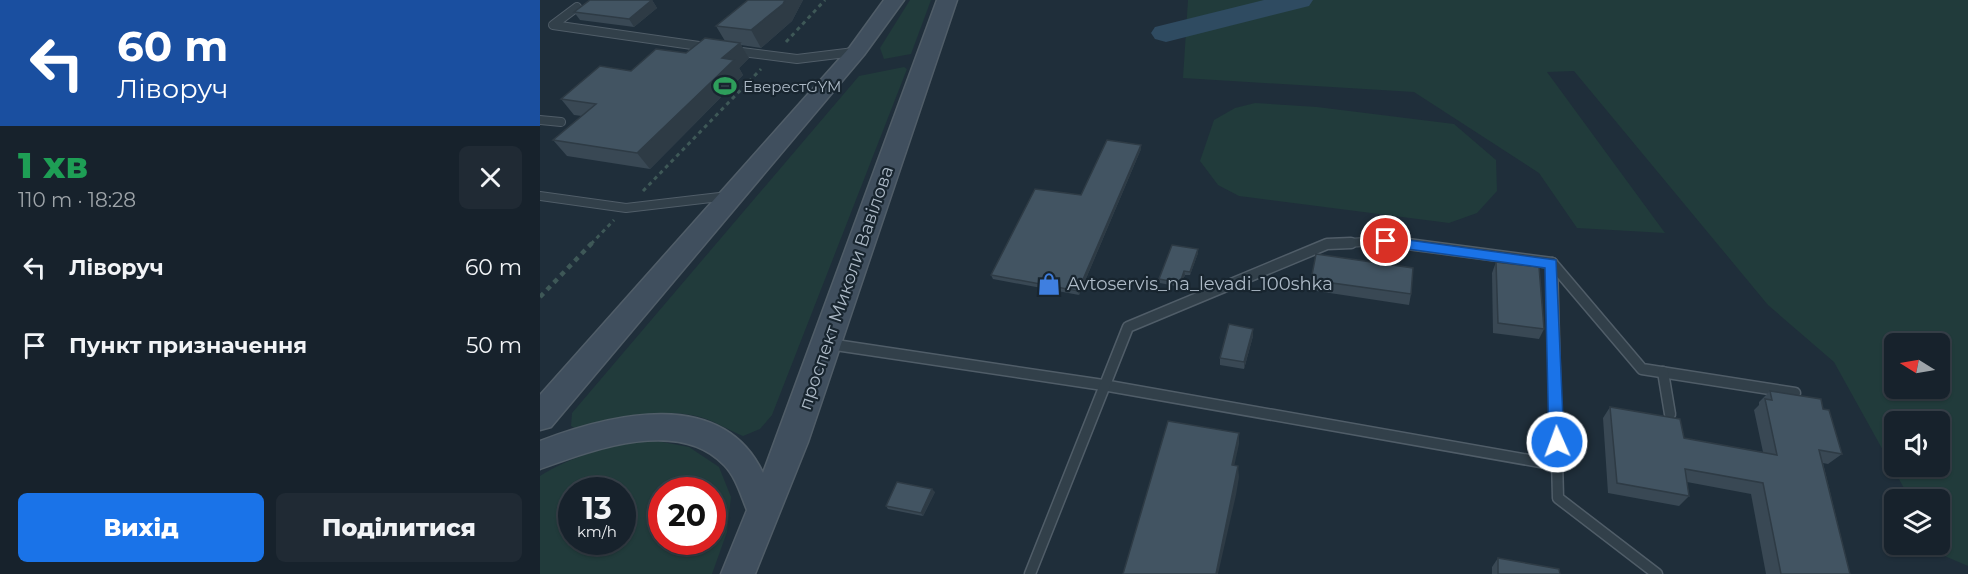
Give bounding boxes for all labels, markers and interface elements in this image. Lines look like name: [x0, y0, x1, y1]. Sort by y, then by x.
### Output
text: 60 m: [117, 20, 228, 72]
icon: left: [18, 24, 96, 102]
text: Ліворуч: [117, 72, 229, 105]
sports icon: ЕверестGYM: [712, 73, 738, 99]
place label: ЕверестGYM: [743, 77, 841, 96]
text: 1 хв: [18, 143, 88, 187]
button: close: [459, 146, 522, 209]
street label: проспект Миколи Вавілова: [794, 163, 898, 413]
text: 110 m · 18:28: [18, 188, 136, 212]
pin: [1360, 215, 1411, 266]
icon: arrive: [1369, 224, 1402, 257]
icon: left: [18, 251, 51, 284]
text: Ліворуч: [69, 254, 164, 281]
text: 60 m: [465, 254, 522, 281]
shop icon: Avtoservis_na_levadi_100shka: [1036, 271, 1062, 297]
place label: Avtoservis_na_levadi_100shka: [1067, 273, 1333, 295]
icon: arrive: [18, 329, 51, 362]
text: Пункт призначення: [69, 332, 307, 359]
text: 50 m: [466, 332, 522, 359]
north arrow: [1884, 333, 1950, 399]
map controls: [1884, 333, 1950, 555]
position arrow: [1525, 410, 1589, 474]
button: sound: [1884, 411, 1950, 477]
speed limit sign: 20: [648, 477, 726, 555]
button: layers: [1884, 489, 1950, 555]
text: 13: [582, 490, 612, 527]
button: Вихід: [18, 493, 264, 562]
button: Поділитися: [276, 493, 522, 562]
text: km/h: [577, 522, 617, 541]

